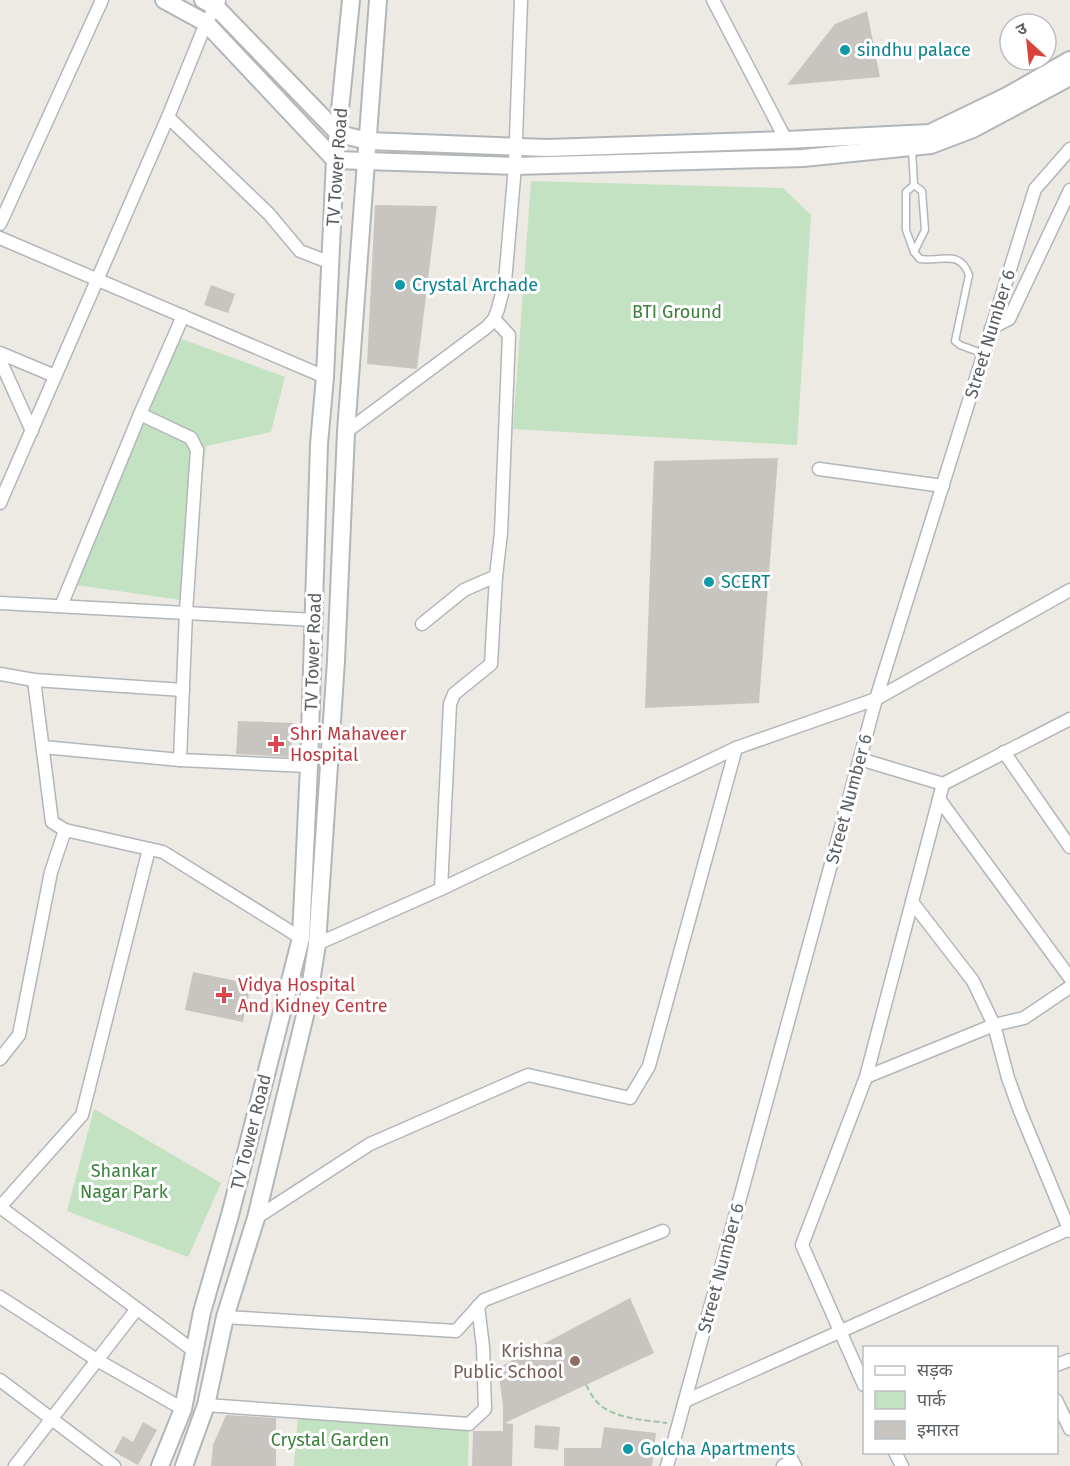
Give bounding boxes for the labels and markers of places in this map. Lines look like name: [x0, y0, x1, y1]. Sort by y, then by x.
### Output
place label: sindhu palace: [857, 39, 971, 61]
marker: sindhu palace: [838, 43, 852, 57]
place label: Crystal Archade: [412, 274, 538, 296]
marker: Crystal Archade: [393, 278, 407, 292]
place label: SCERT: [721, 571, 771, 593]
marker: SCERT: [702, 575, 716, 589]
place label: Shri Mahaveer Hospital: [290, 723, 406, 766]
marker: Shri Mahaveer Hospital: [267, 735, 285, 753]
place label: Vidya Hospital And Kidney Centre: [238, 974, 388, 1017]
marker: Vidya Hospital And Kidney Centre: [215, 986, 233, 1004]
place label: Krishna Public School: [453, 1340, 563, 1383]
marker: Krishna Public School: [568, 1354, 582, 1368]
place label: Golcha Apartments: [640, 1438, 796, 1460]
marker: Golcha Apartments: [621, 1442, 635, 1456]

